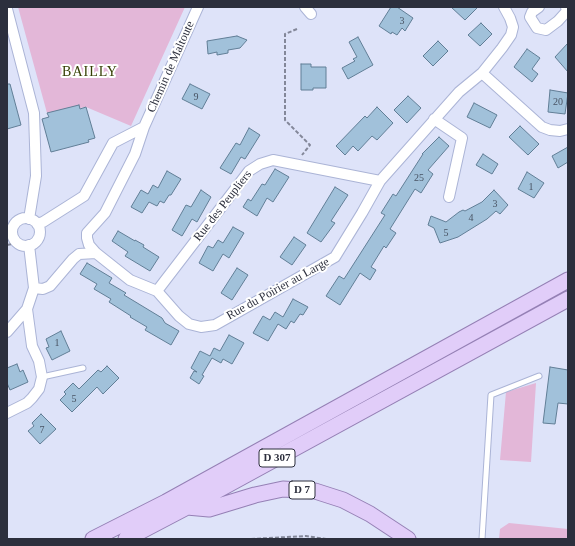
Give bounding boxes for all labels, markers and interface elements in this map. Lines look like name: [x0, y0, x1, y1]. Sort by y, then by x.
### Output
house number: 3: [400, 15, 404, 27]
street label: Chemin de Maltoute: [144, 19, 198, 115]
district label: BAILLY: [62, 64, 118, 80]
house number: 9: [194, 91, 198, 103]
house number: 20: [553, 96, 563, 108]
street label: Rue des Peupliers: [191, 168, 255, 244]
house number: 25: [414, 172, 424, 184]
house number: 1: [528, 181, 534, 193]
house number: 3: [492, 198, 498, 210]
house number: 4: [468, 212, 474, 224]
house number: 5: [444, 227, 448, 239]
street label: Rue du Poirier au Large: [224, 255, 332, 323]
house number: 1: [54, 337, 60, 349]
house number: 5: [72, 393, 76, 405]
house number: 7: [40, 424, 44, 436]
road number: D 307: [259, 449, 295, 467]
road number: D 7: [289, 481, 315, 499]

